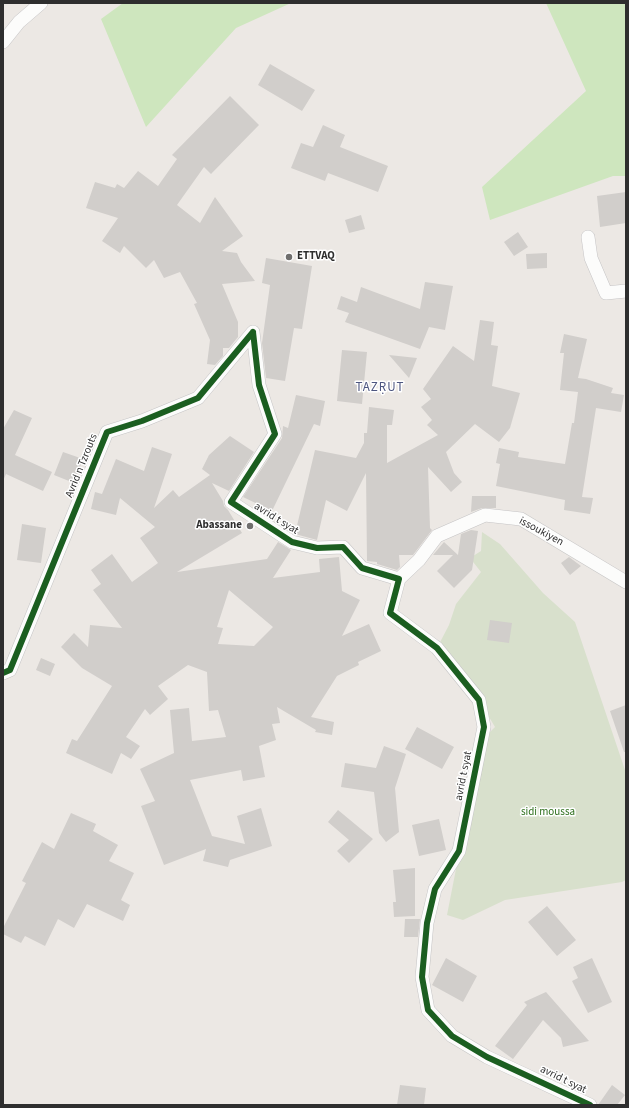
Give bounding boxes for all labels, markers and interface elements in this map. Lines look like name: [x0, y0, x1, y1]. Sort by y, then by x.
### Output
place label: ETTVAQ: [297, 250, 335, 264]
marker: ETTVAQ: [284, 252, 294, 262]
district label: TAZṚUT: [355, 380, 405, 396]
street label: Avrid n Tzrouts: [63, 432, 101, 500]
street label: avrid t syat: [251, 500, 301, 538]
street label: issoukiyen: [516, 515, 566, 549]
place label: Abassane: [196, 519, 242, 533]
marker: Abassane: [245, 521, 255, 531]
street label: avrid t syat: [453, 750, 475, 802]
park label: sidi moussa: [521, 806, 575, 820]
street label: avrid t syat: [538, 1063, 588, 1097]

